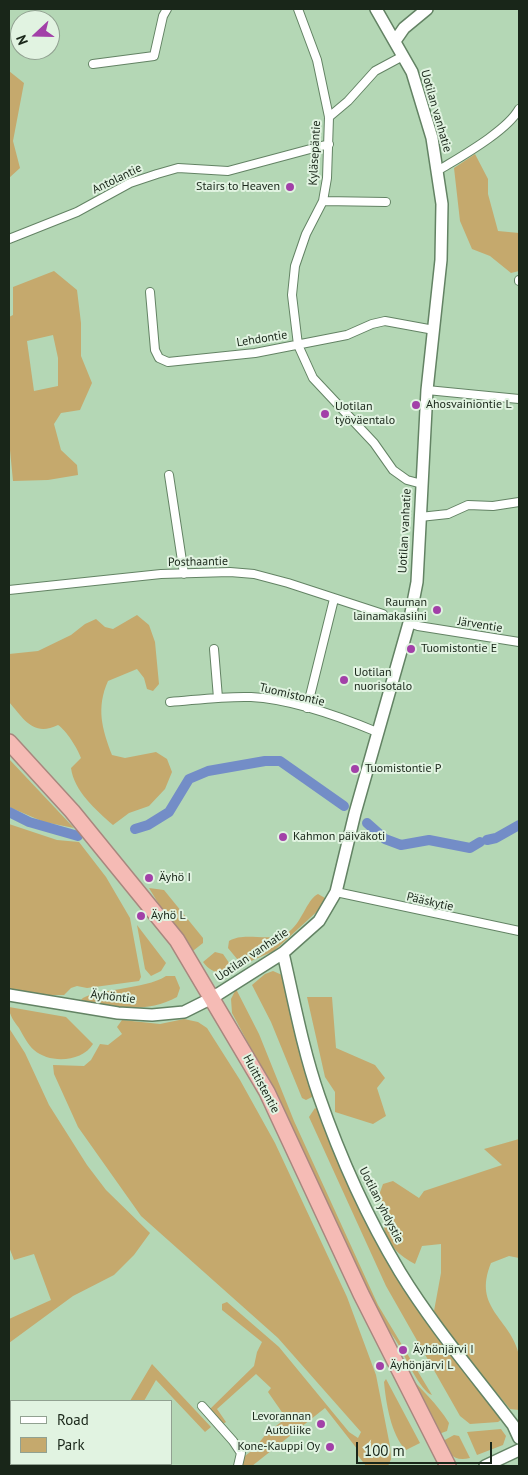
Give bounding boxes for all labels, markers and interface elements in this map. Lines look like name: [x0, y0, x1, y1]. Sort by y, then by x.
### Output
north arrow: [10, 10, 60, 60]
text: N: [12, 33, 32, 48]
street label: Uotilan vanhatie: [417, 68, 455, 154]
street label: Kyläsepäntie: [306, 120, 324, 186]
street label: Antolantie: [90, 161, 144, 197]
place label: Stairs to Heaven: [196, 180, 280, 194]
marker: Stairs to Heaven: [284, 181, 296, 193]
street label: Lehdontie: [236, 328, 288, 350]
place label: Ahosvainiontie L: [426, 398, 512, 412]
marker: Ahosvainiontie L: [410, 399, 422, 411]
place label: Uotilan työväentalo: [335, 400, 395, 428]
marker: Uotilan työväentalo: [319, 408, 331, 420]
street label: Uotilan vanhatie: [396, 488, 414, 574]
street label: Posthaantie: [168, 554, 228, 570]
place label: Rauman lainamakasiini: [353, 596, 427, 624]
marker: Rauman lainamakasiini: [431, 604, 443, 616]
street label: Järventie: [457, 614, 503, 636]
place label: Tuomistontie E: [421, 642, 497, 656]
marker: Tuomistontie E: [405, 643, 417, 655]
place label: Uotilan nuorisotalo: [354, 666, 412, 694]
marker: Uotilan nuorisotalo: [338, 674, 350, 686]
street label: Tuomistontie: [258, 680, 326, 710]
place label: Tuomistontie P: [365, 762, 442, 776]
marker: Tuomistontie P: [349, 763, 361, 775]
place label: Kahmon päiväkoti: [293, 830, 385, 844]
marker: Kahmon päiväkoti: [277, 831, 289, 843]
place label: Äyhö I: [159, 871, 191, 885]
marker: Äyhö I: [143, 872, 155, 884]
street label: Pääskytie: [405, 890, 455, 914]
place label: Äyhö L: [151, 909, 186, 923]
marker: Äyhö L: [135, 910, 147, 922]
street label: Uotilan vanhatie: [213, 925, 291, 985]
street label: Äyhöntie: [90, 987, 136, 1007]
street label: Huittistentie: [240, 1052, 282, 1116]
street label: Uotilan yhdystie: [356, 1165, 406, 1245]
place label: Äyhönjärvi I: [413, 1343, 474, 1357]
marker: Äyhönjärvi I: [397, 1344, 409, 1356]
place label: Äyhönjärvi L: [390, 1359, 453, 1373]
marker: Äyhönjärvi L: [374, 1360, 386, 1372]
legend: [10, 1400, 172, 1465]
text: Road: [57, 1410, 89, 1429]
place label: Levorannan Autoliike: [252, 1410, 311, 1438]
marker: Levorannan Autoliike: [315, 1418, 327, 1430]
scale bar: [358, 1432, 494, 1464]
text: Park: [57, 1435, 85, 1454]
place label: Kone-Kauppi Oy: [237, 1440, 320, 1454]
marker: Kone-Kauppi Oy: [324, 1441, 336, 1453]
text: 100 m: [364, 1441, 405, 1460]

